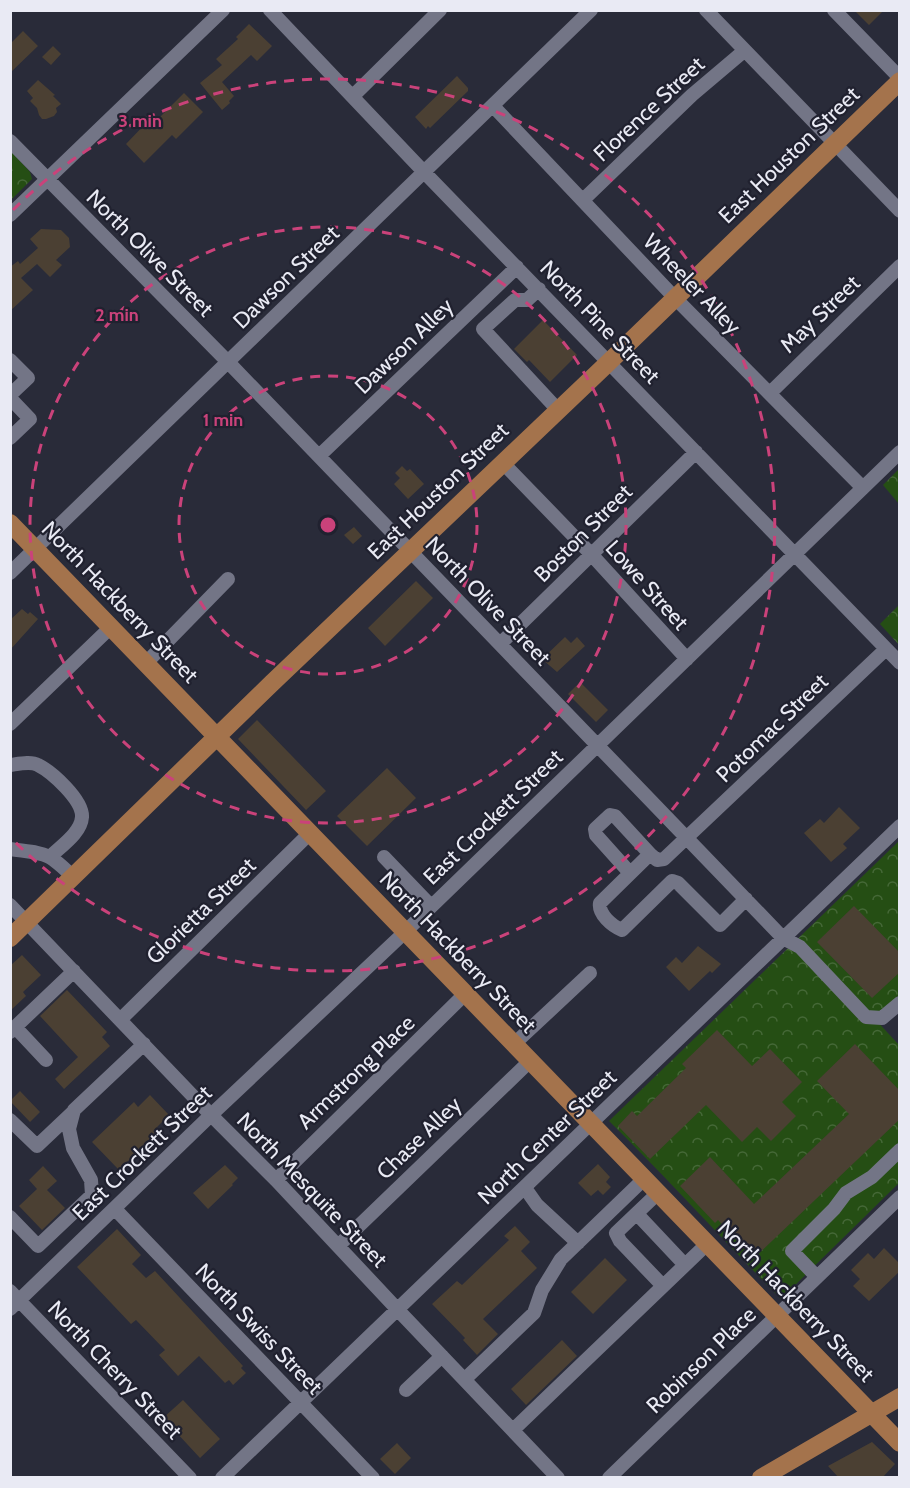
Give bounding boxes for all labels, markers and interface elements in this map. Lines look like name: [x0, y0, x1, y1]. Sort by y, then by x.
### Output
street label: Florence Street: [588, 50, 710, 167]
street label: East Houston Street: [713, 80, 865, 229]
text: 3 min: [118, 110, 162, 132]
street label: North Olive Street: [81, 184, 220, 323]
street label: Dawson Street: [227, 219, 345, 334]
street label: Wheeler Alley: [637, 228, 747, 340]
street label: North Pine Street: [534, 255, 666, 390]
street label: May Street: [774, 269, 866, 359]
street label: Dawson Alley: [349, 292, 459, 400]
text: 2 min: [95, 304, 139, 326]
text: 1 min: [203, 409, 243, 431]
street label: East Houston Street: [362, 416, 514, 565]
street label: Boston Street: [528, 478, 638, 588]
centre of rings: [318, 515, 338, 535]
street label: North Hackberry Street: [36, 516, 205, 689]
street label: North Olive Street: [420, 531, 557, 671]
street label: Lowe Street: [600, 535, 695, 636]
street label: Potomac Street: [710, 668, 834, 788]
street label: East Crockett Street: [418, 743, 569, 890]
street label: Glorietta Street: [141, 852, 262, 970]
street label: North Hackberry Street: [374, 866, 543, 1039]
street label: Armstrong Place: [292, 1009, 420, 1135]
street label: North Center Street: [472, 1064, 622, 1210]
street label: East Crockett Street: [67, 1079, 218, 1226]
street label: Chase Alley: [371, 1091, 467, 1185]
street label: North Mesquite Street: [231, 1107, 393, 1274]
street label: North Hackberry Street: [712, 1215, 881, 1388]
street label: North Swiss Street: [190, 1258, 329, 1400]
street label: North Cherry Street: [42, 1295, 188, 1445]
street label: Robinson Place: [641, 1301, 761, 1419]

